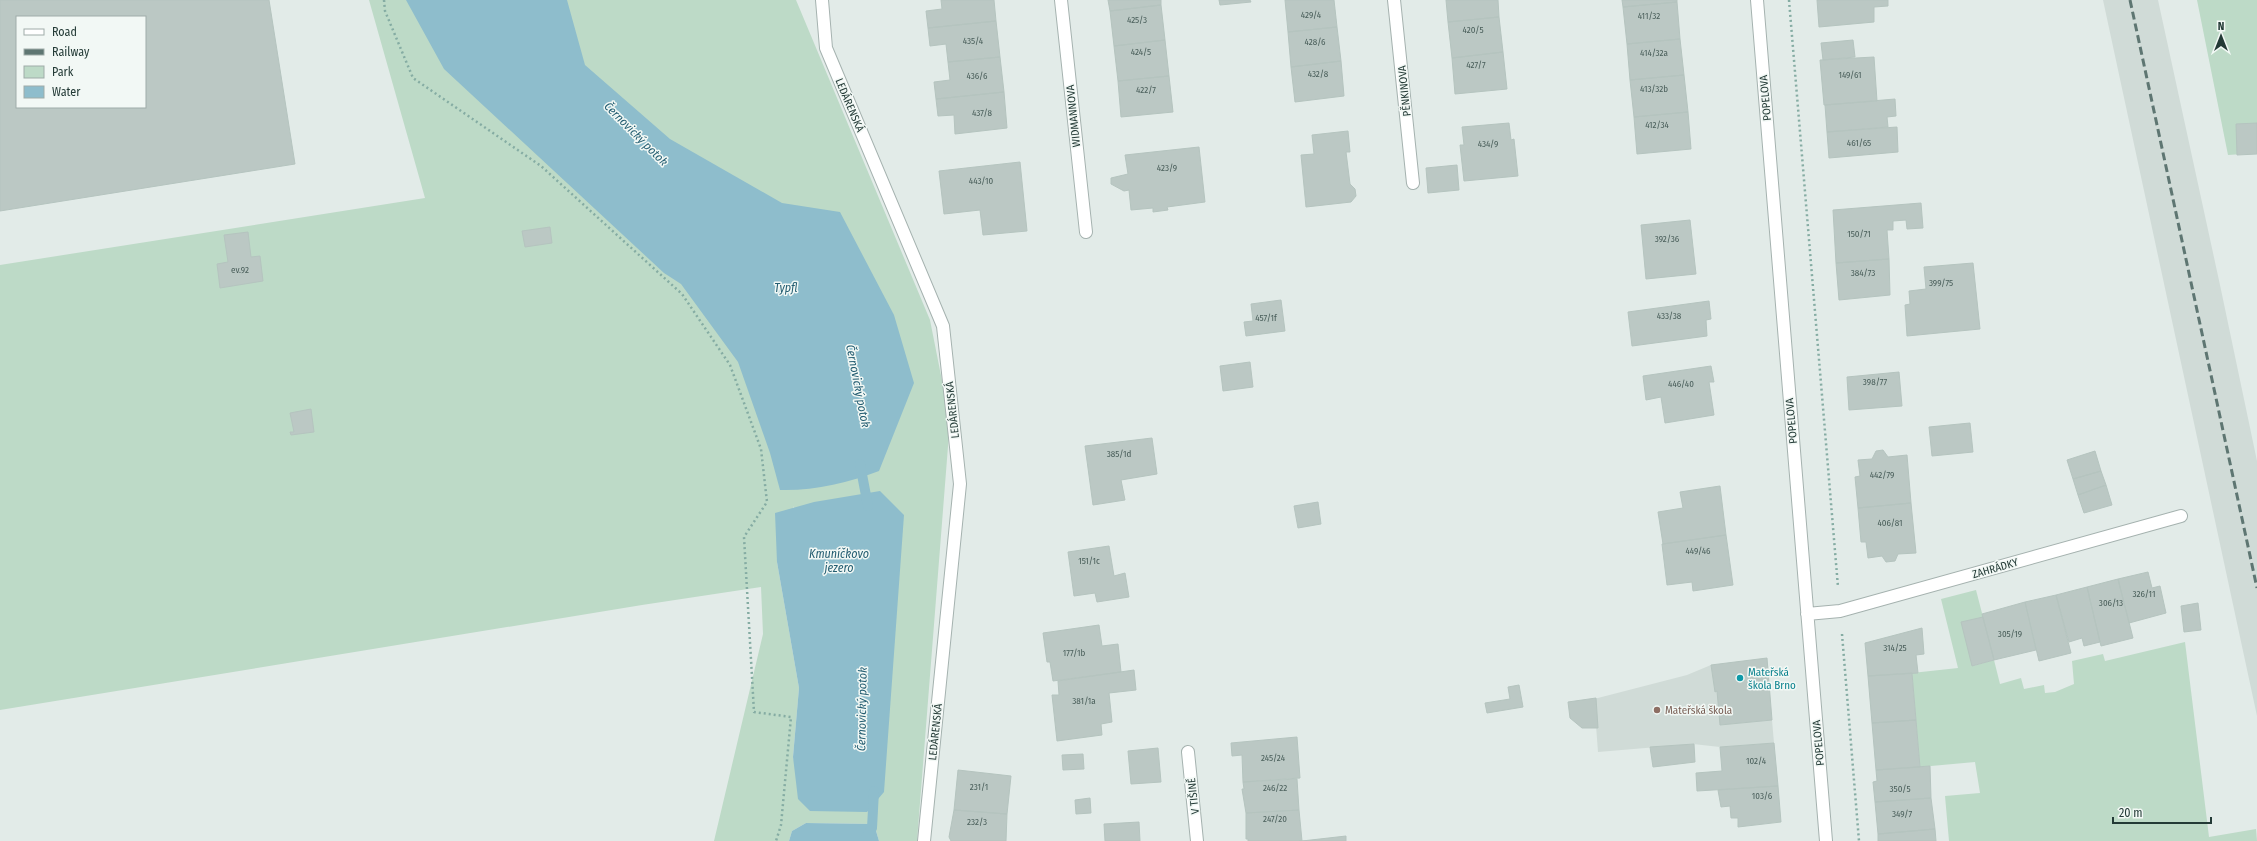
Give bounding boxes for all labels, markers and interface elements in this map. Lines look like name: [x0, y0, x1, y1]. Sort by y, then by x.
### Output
house number: 429/4: [1301, 10, 1322, 20]
house number: 411/32: [1638, 11, 1660, 21]
house number: 425/3: [1127, 15, 1147, 25]
legend: [16, 16, 146, 108]
north arrow: [2201, 16, 2241, 56]
text: N: [2218, 20, 2224, 33]
text: Road: [52, 25, 77, 39]
house number: 420/5: [1462, 25, 1484, 35]
house number: 435/4: [963, 36, 984, 46]
house number: 428/6: [1304, 37, 1326, 47]
text: Railway: [52, 45, 90, 59]
house number: 424/5: [1131, 47, 1151, 57]
house number: 414/32a: [1640, 48, 1668, 58]
house number: 427/7: [1466, 60, 1486, 70]
text: Park: [52, 65, 74, 79]
street label: PĚNKINOVA: [1394, 65, 1414, 117]
house number: 432/8: [1308, 69, 1329, 79]
house number: 149/61: [1838, 70, 1862, 80]
house number: 436/6: [967, 71, 988, 81]
street label: POPELOVA: [1757, 74, 1774, 121]
street label: LEDÁRENSKÁ: [832, 76, 868, 134]
street label: WIDMANNOVA: [1064, 84, 1083, 148]
house number: 413/32b: [1640, 84, 1668, 94]
text: Water: [52, 85, 81, 99]
house number: 422/7: [1136, 85, 1156, 95]
water label: Černovický potok: [601, 99, 671, 169]
house number: 437/8: [972, 108, 993, 118]
house number: 412/34: [1645, 120, 1669, 130]
house number: 461/65: [1847, 138, 1871, 148]
house number: 434/9: [1478, 139, 1498, 149]
house number: 423/9: [1157, 163, 1177, 173]
house number: 443/10: [969, 176, 993, 186]
house number: 150/71: [1847, 229, 1871, 239]
house number: 392/36: [1655, 234, 1680, 244]
house number: ev.92: [231, 265, 249, 275]
house number: 384/73: [1851, 268, 1875, 278]
house number: 399/75: [1929, 278, 1953, 288]
water label: Typfl: [774, 281, 798, 295]
house number: 433/38: [1657, 311, 1682, 321]
house number: 457/1f: [1255, 313, 1278, 323]
water label: Černovický potok: [843, 343, 874, 429]
house number: 398/77: [1863, 377, 1888, 387]
house number: 446/40: [1668, 379, 1694, 389]
street label: LEDÁRENSKÁ: [942, 381, 962, 439]
street label: POPELOVA: [1783, 397, 1800, 444]
house number: 385/1d: [1107, 449, 1131, 459]
house number: 442/79: [1870, 470, 1894, 480]
house number: 406/81: [1877, 518, 1903, 528]
house number: 449/46: [1685, 546, 1711, 556]
water label: Kmuníčkovo jezero: [809, 547, 869, 575]
street label: ZAHRÁDKY: [1970, 555, 2020, 581]
house number: 151/1c: [1078, 556, 1100, 566]
house number: 326/11: [2133, 589, 2155, 599]
house number: 306/13: [2099, 598, 2123, 608]
house number: 305/19: [1998, 629, 2022, 639]
house number: 314/25: [1883, 643, 1907, 653]
house number: 177/1b: [1063, 648, 1085, 658]
place label: Mateřská škola Brno: [1748, 666, 1796, 692]
water label: Černovický potok: [853, 667, 870, 751]
marker: Mateřská škola Brno: [1735, 673, 1745, 683]
house number: 381/1a: [1072, 696, 1096, 706]
street label: LEDÁRENSKÁ: [925, 703, 945, 761]
place label: Mateřská škola: [1665, 704, 1732, 717]
marker: Mateřská škola: [1652, 705, 1662, 715]
street label: POPELOVA: [1810, 719, 1827, 766]
house number: 245/24: [1261, 753, 1286, 763]
house number: 102/4: [1746, 756, 1767, 766]
street label: V TIŠINĚ: [1184, 777, 1202, 815]
house number: 231/1: [970, 782, 988, 792]
house number: 246/22: [1263, 783, 1287, 793]
house number: 350/5: [1889, 784, 1911, 794]
house number: 103/6: [1752, 791, 1773, 801]
scale bar: [2113, 799, 2211, 825]
text: 20 m: [2119, 806, 2143, 820]
house number: 349/7: [1892, 809, 1912, 819]
house number: 247/20: [1263, 814, 1287, 824]
house number: 232/3: [967, 817, 987, 827]

